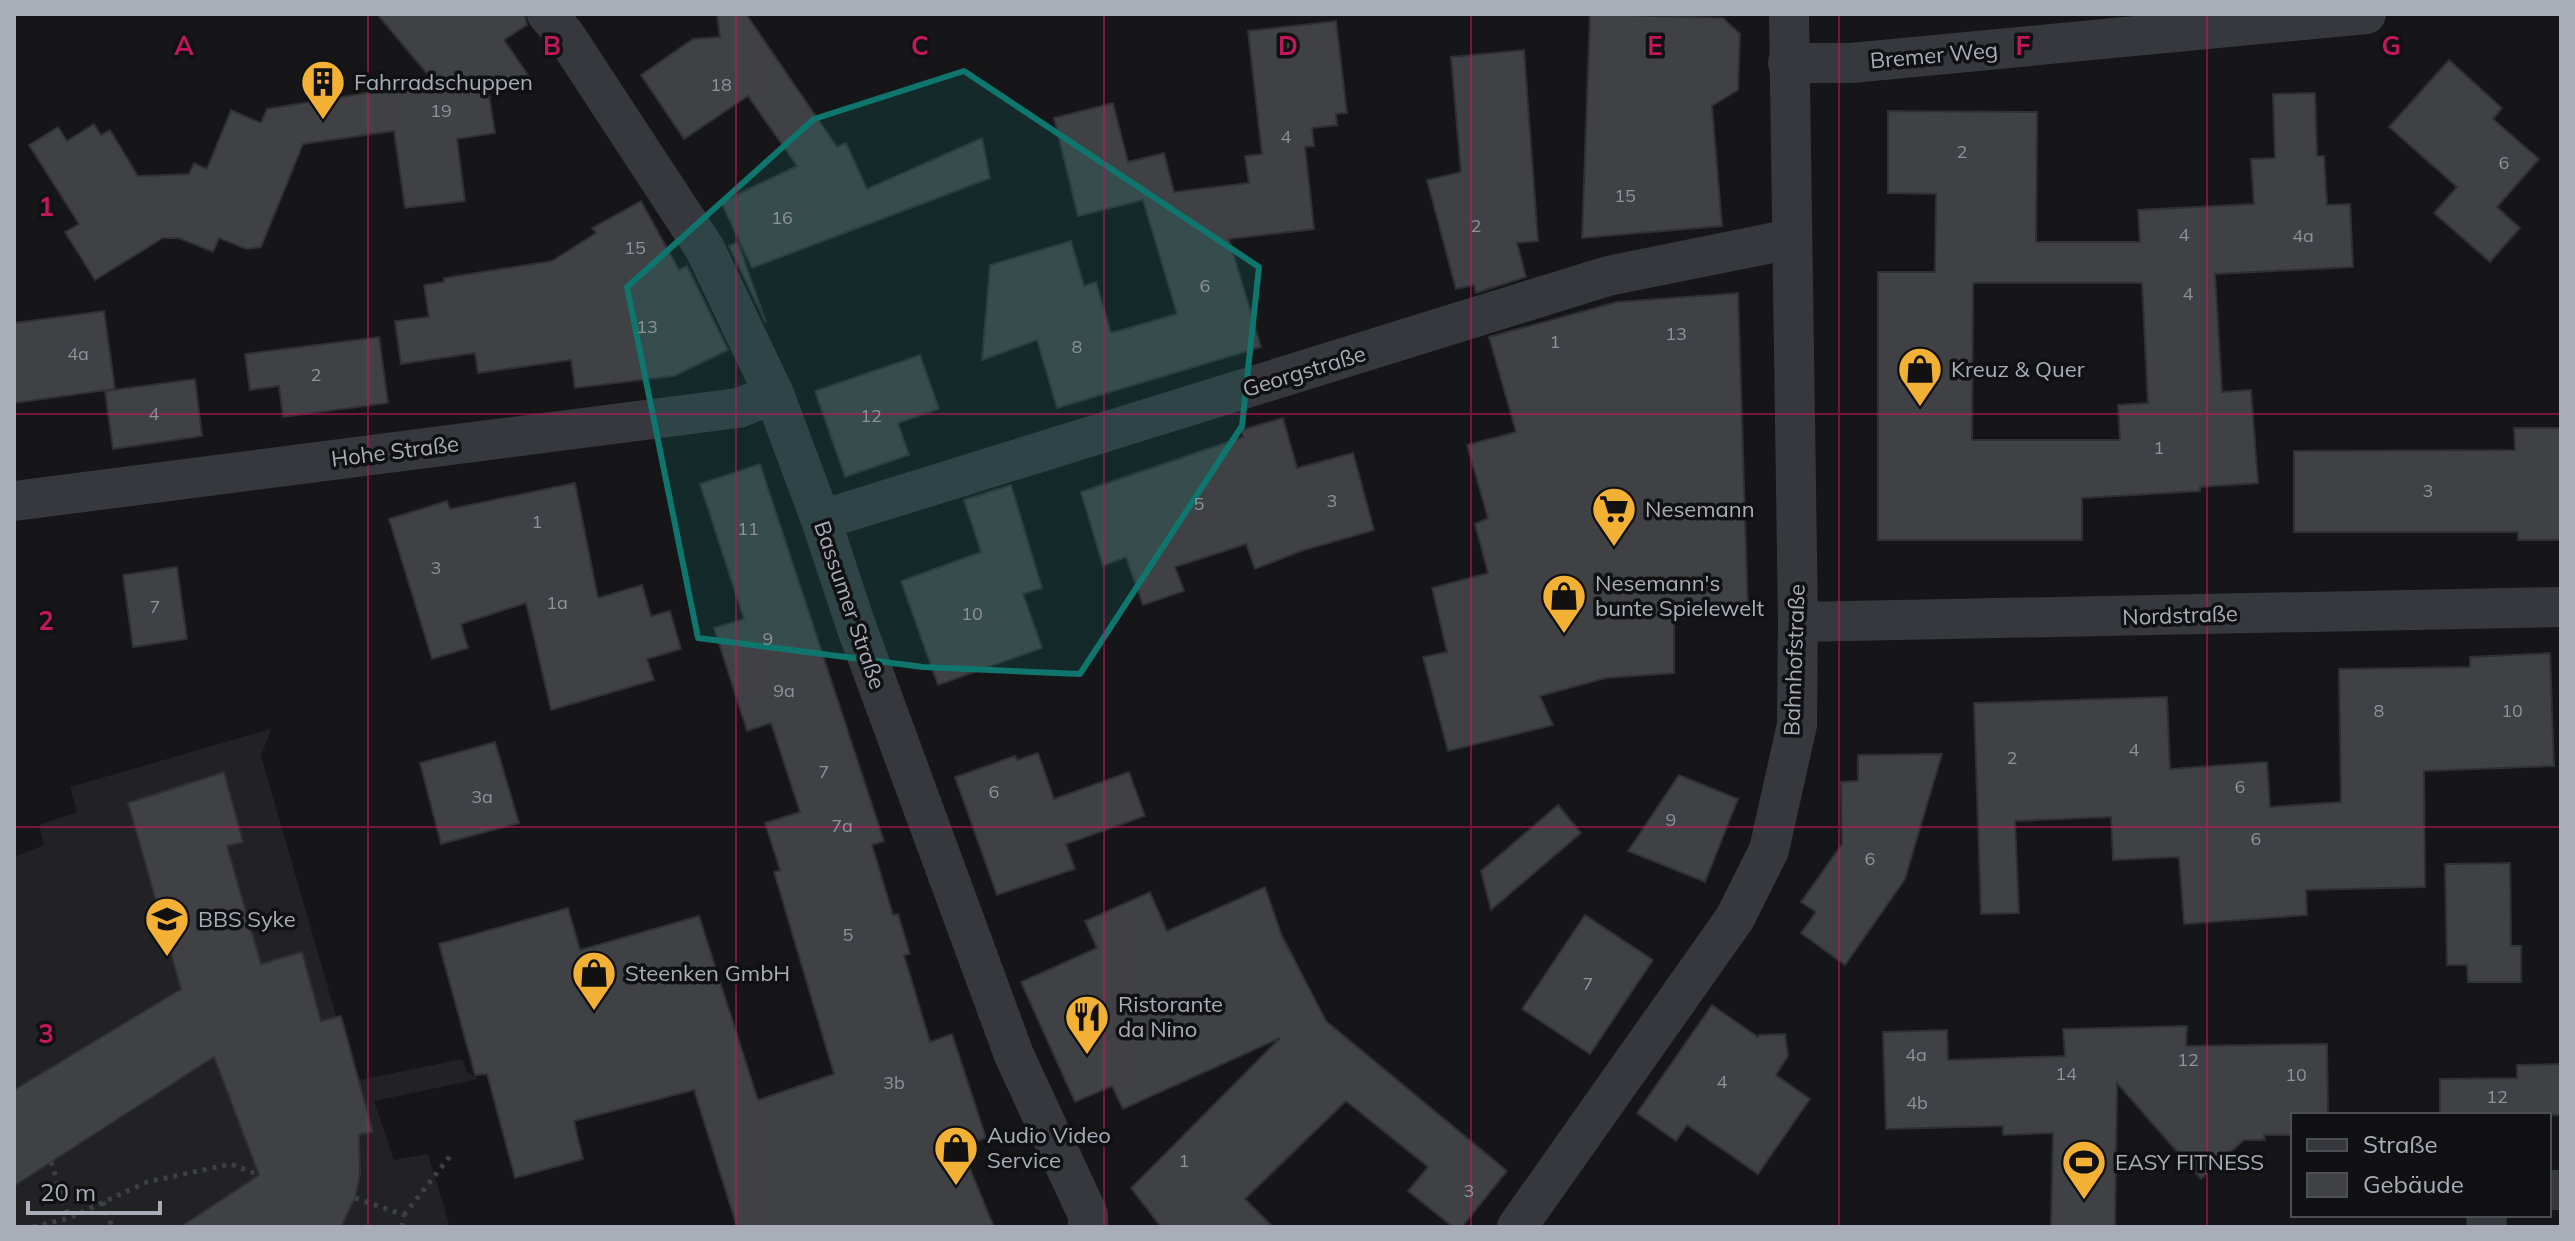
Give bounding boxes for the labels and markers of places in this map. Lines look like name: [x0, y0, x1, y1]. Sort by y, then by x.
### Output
building icon: Fahrradschuppen: [299, 58, 347, 121]
place label: Fahrradschuppen: [354, 68, 533, 96]
shop icon: Kreuz & Quer: [1896, 345, 1944, 408]
place label: Kreuz & Quer: [1951, 355, 2085, 383]
supermarket icon: Nesemann: [1590, 485, 1638, 548]
place label: Nesemann: [1645, 495, 1755, 523]
place label: Nesemann's bunte Spielewelt: [1595, 569, 1764, 622]
shop icon: Nesemann's bunte Spielewelt: [1540, 572, 1588, 635]
school or university icon: BBS Syke: [143, 895, 191, 958]
place label: BBS Syke: [198, 905, 296, 933]
shop icon: Steenken GmbH: [570, 949, 618, 1012]
place label: Steenken GmbH: [625, 959, 790, 987]
place label: Ristorante da Nino: [1118, 990, 1223, 1043]
restaurant icon: Ristorante da Nino: [1063, 993, 1111, 1056]
place label: Audio Video Service: [987, 1121, 1111, 1174]
shop icon: Audio Video Service: [932, 1124, 980, 1187]
sports icon: EASY FITNESS: [2060, 1138, 2108, 1201]
place label: EASY FITNESS: [2115, 1148, 2264, 1176]

